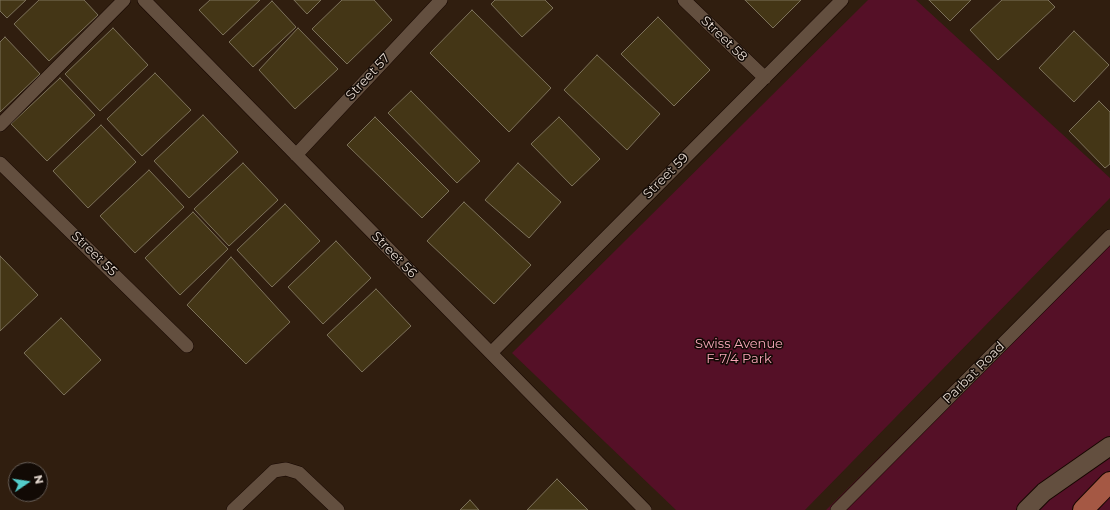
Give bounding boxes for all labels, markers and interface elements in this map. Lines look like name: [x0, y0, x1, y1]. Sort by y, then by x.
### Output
street label: Street 58: [698, 13, 750, 65]
street label: Street 57: [343, 51, 393, 103]
street label: Street 59: [640, 150, 692, 202]
street label: Street 55: [68, 228, 120, 280]
street label: Street 56: [368, 229, 420, 281]
park label: Swiss Avenue F-7/4 Park: [695, 336, 783, 367]
street label: Parbat Road: [940, 339, 1008, 407]
north arrow: [8, 462, 48, 502]
text: N: [31, 474, 47, 485]

